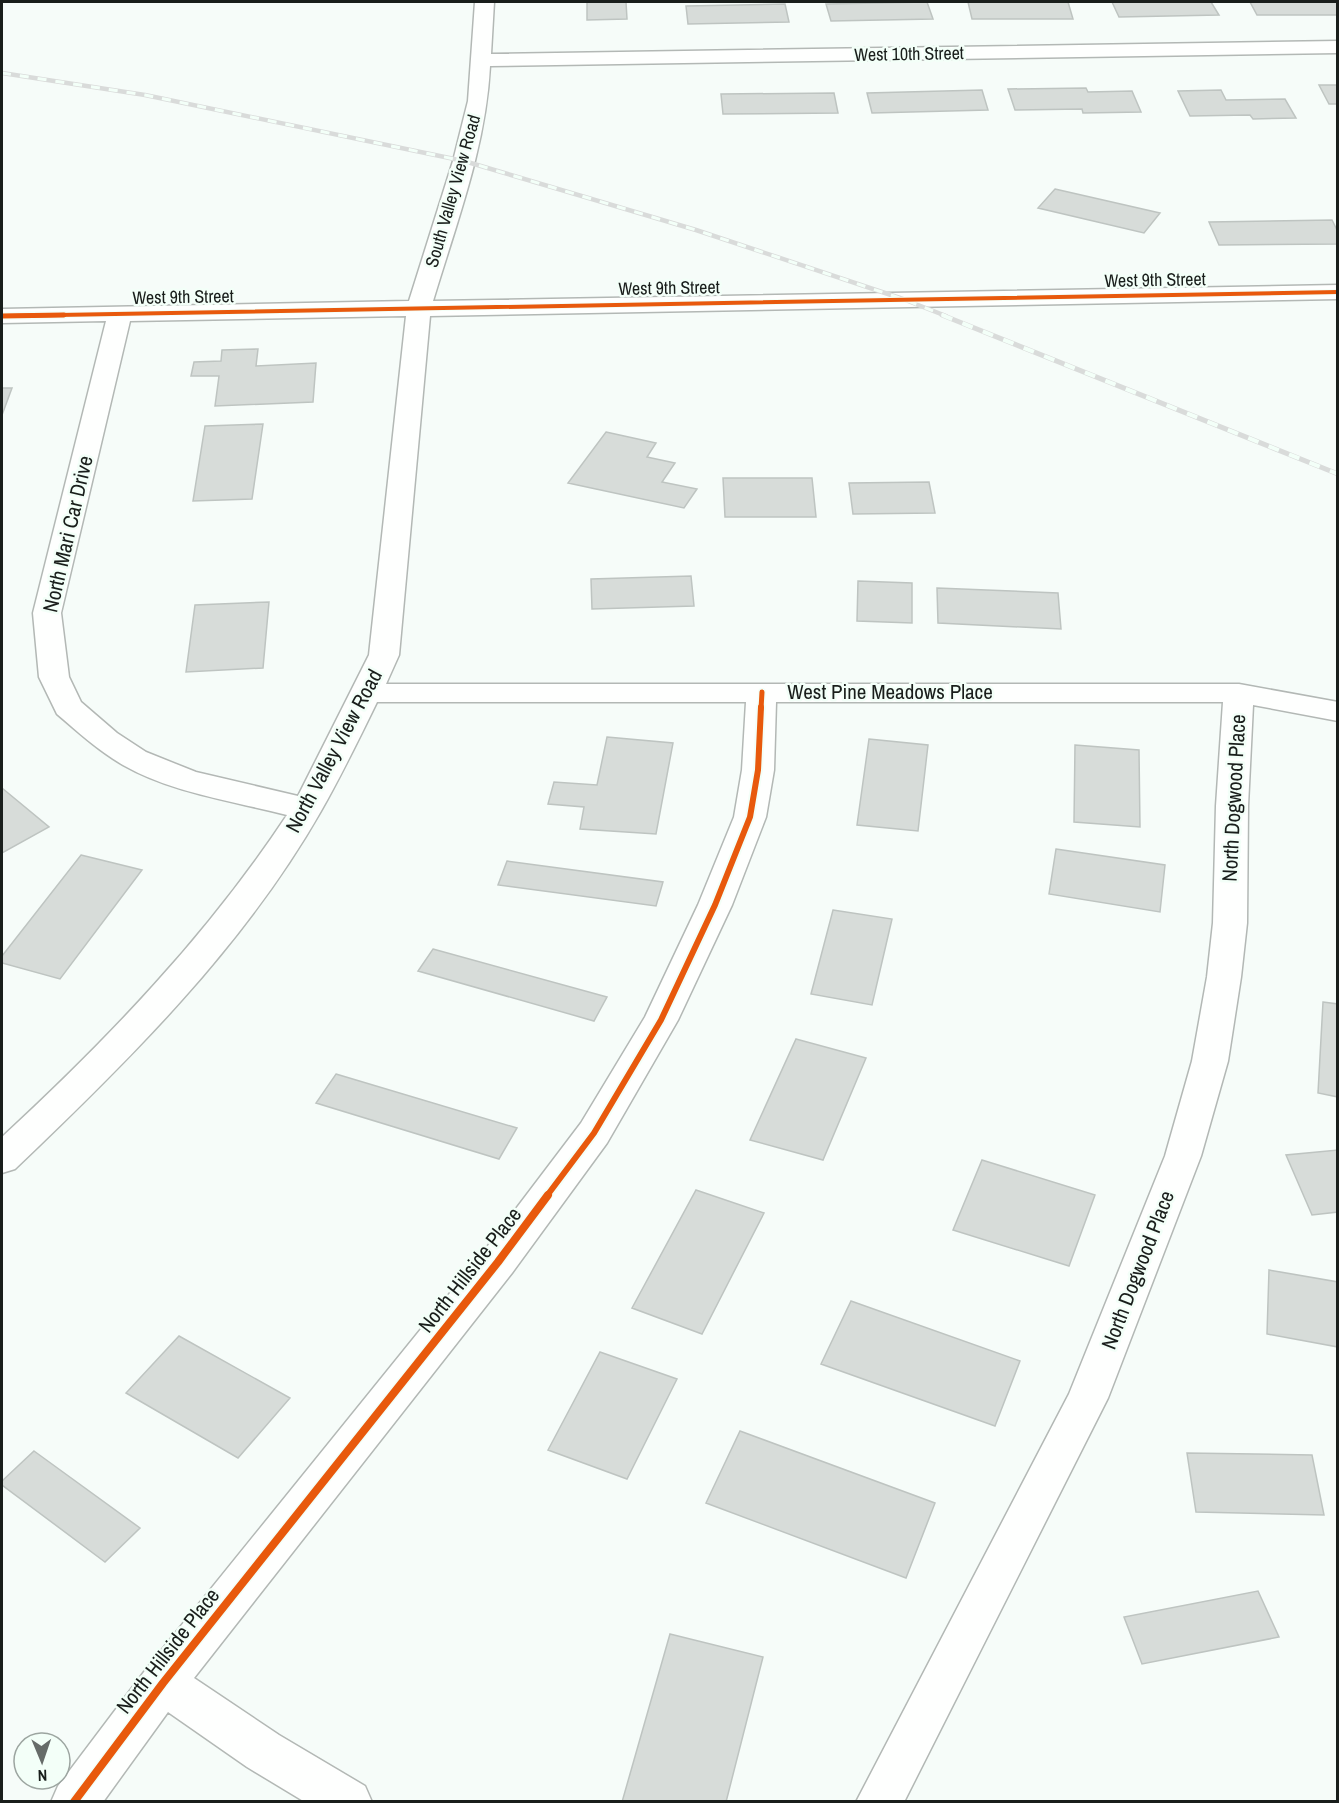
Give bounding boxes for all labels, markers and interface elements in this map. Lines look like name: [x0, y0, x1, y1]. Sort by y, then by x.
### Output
street label: West 10th Street: [854, 40, 964, 67]
street label: South Valley View Road: [419, 112, 486, 270]
street label: West 9th Street: [1104, 266, 1206, 293]
street label: West 9th Street: [618, 274, 720, 301]
street label: West 9th Street: [132, 283, 234, 310]
street label: North Mari Car Drive: [35, 453, 100, 615]
street label: North Valley View Road: [278, 664, 389, 838]
street label: West Pine Meadows Place: [787, 677, 993, 706]
street label: North Dogwood Place: [1215, 714, 1252, 882]
street label: North Dogwood Place: [1094, 1186, 1181, 1353]
street label: North Hillside Place: [411, 1201, 528, 1339]
street label: North Hillside Place: [109, 1582, 226, 1720]
north arrow: [12, 1731, 72, 1791]
text: N: [37, 1765, 48, 1787]

